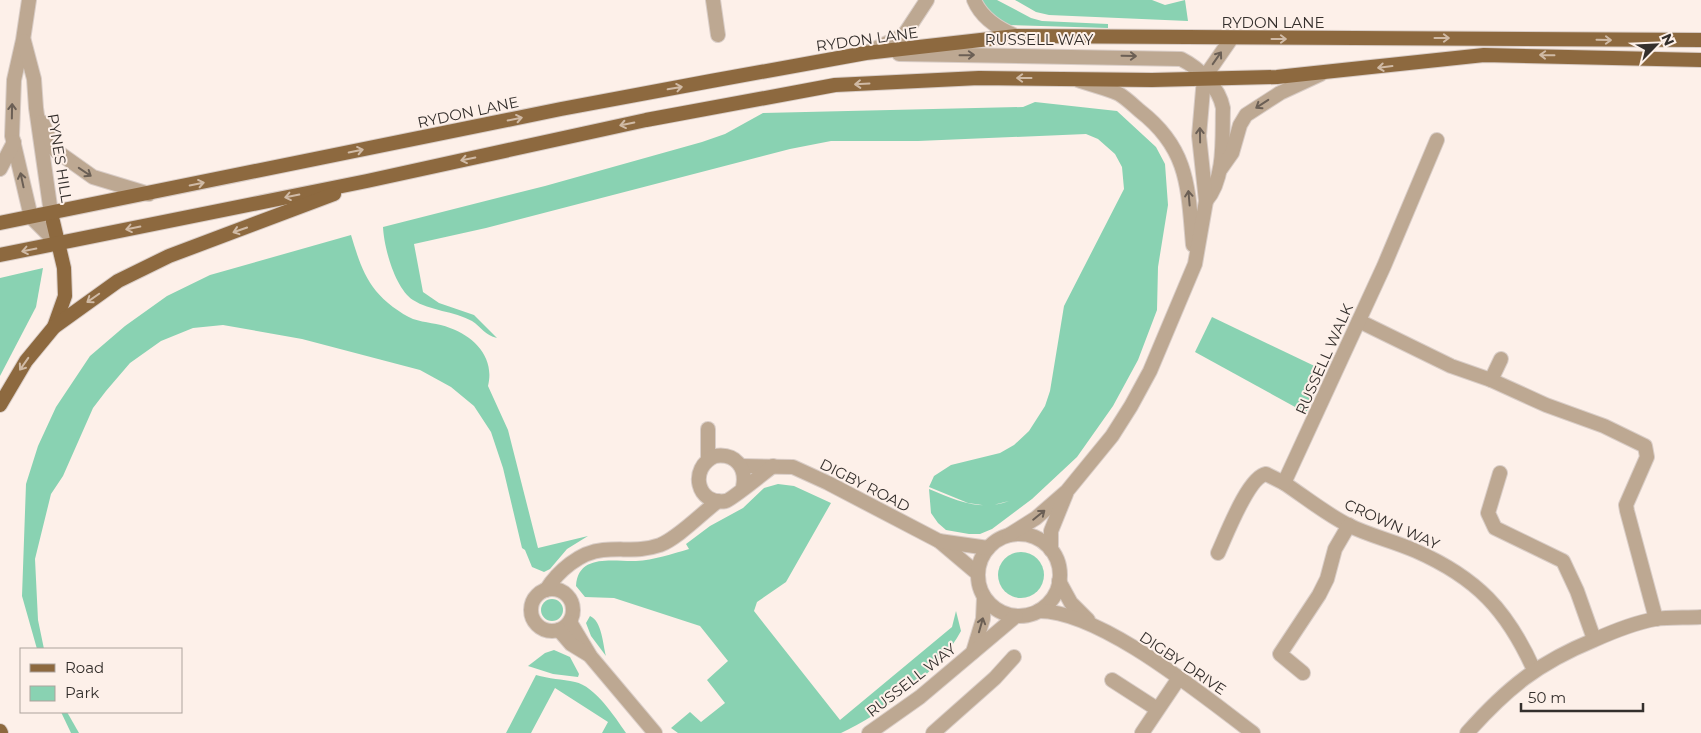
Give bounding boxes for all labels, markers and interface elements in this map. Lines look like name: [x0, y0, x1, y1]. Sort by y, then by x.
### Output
street label: RYDON LANE: [1222, 13, 1324, 32]
north arrow: [1631, 20, 1681, 70]
street label: RYDON LANE: [815, 22, 919, 56]
street label: RUSSELL WAY: [985, 30, 1094, 49]
text: N: [1657, 31, 1678, 49]
one-way arrow: [1434, 33, 1450, 43]
one-way arrow: [1271, 34, 1287, 44]
one-way arrow: [1596, 35, 1612, 44]
one-way arrow: [958, 50, 975, 60]
one-way arrow: [1540, 50, 1556, 60]
one-way arrow: [1121, 51, 1137, 61]
one-way arrow: [1212, 52, 1222, 66]
one-way arrow: [1378, 62, 1394, 72]
one-way arrow: [1016, 73, 1032, 83]
one-way arrow: [854, 79, 870, 88]
one-way arrow: [666, 83, 682, 93]
street label: RYDON LANE: [416, 92, 520, 132]
one-way arrow: [1256, 100, 1270, 110]
one-way arrow: [8, 103, 17, 119]
street label: PYNES HILL: [44, 112, 76, 204]
one-way arrow: [507, 114, 523, 123]
one-way arrow: [619, 120, 635, 129]
one-way arrow: [1195, 127, 1204, 143]
one-way arrow: [347, 146, 363, 156]
one-way arrow: [460, 155, 476, 164]
one-way arrow: [78, 167, 92, 177]
one-way arrow: [17, 172, 26, 188]
one-way arrow: [188, 179, 204, 188]
one-way arrow: [1184, 190, 1194, 206]
one-way arrow: [284, 192, 300, 201]
one-way arrow: [125, 224, 141, 233]
one-way arrow: [232, 225, 248, 235]
one-way arrow: [22, 245, 38, 255]
one-way arrow: [86, 293, 100, 303]
street label: RUSSELL WALK: [1291, 300, 1357, 417]
one-way arrow: [19, 357, 29, 371]
street label: DIGBY ROAD: [817, 454, 913, 516]
street label: CROWN WAY: [1342, 495, 1443, 554]
one-way arrow: [1033, 510, 1046, 521]
one-way arrow: [977, 617, 986, 633]
street label: DIGBY DRIVE: [1136, 627, 1230, 699]
street label: RUSSELL WAY: [862, 639, 960, 721]
legend: [20, 648, 182, 713]
text: Road: [65, 658, 104, 677]
scale bar: [1521, 680, 1644, 712]
text: Park: [65, 683, 99, 702]
text: 50 m: [1528, 688, 1566, 707]

